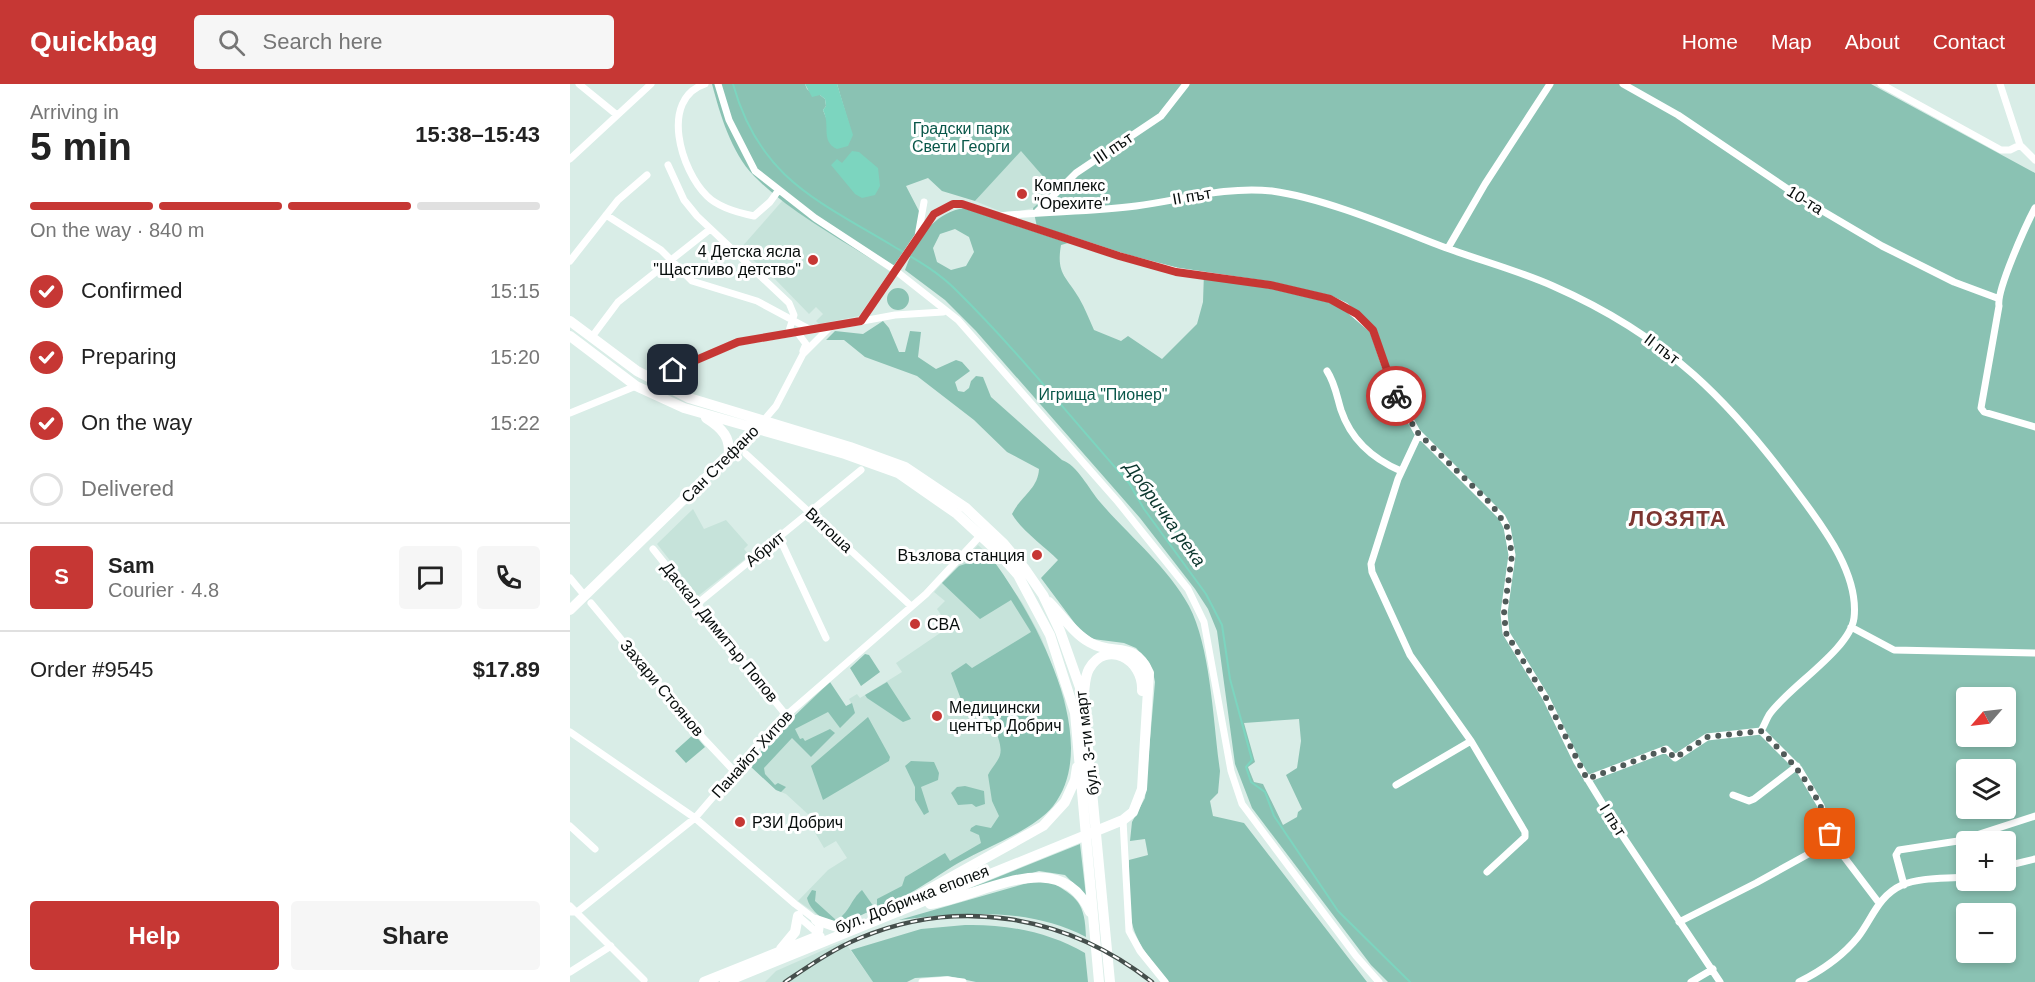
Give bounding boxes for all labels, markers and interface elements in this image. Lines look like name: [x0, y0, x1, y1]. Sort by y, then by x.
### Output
search box: [194, 15, 614, 69]
text: Quickbag: [30, 26, 158, 57]
icon: search: [215, 26, 248, 59]
text: Search here: [263, 29, 382, 54]
text: Home: [1682, 30, 1738, 53]
text: Map: [1771, 30, 1812, 53]
text: About: [1845, 30, 1900, 53]
text: Contact: [1933, 30, 2005, 53]
text: Arriving in: [30, 101, 119, 123]
park label: Градски парк Свети Георги: [912, 120, 1010, 155]
text: 15:38–15:43: [415, 122, 540, 147]
text: 5 min: [30, 125, 132, 168]
street label: ІІІ път: [1090, 128, 1136, 167]
place label: Комплекс "Орехите": [1034, 177, 1108, 212]
street label: 10-та: [1784, 182, 1826, 218]
street label: ІІ път: [1171, 184, 1214, 208]
marker: Комплекс "Орехите": [1015, 187, 1029, 201]
text: On the way · 840 m: [30, 219, 205, 241]
place label: 4 Детска ясла "Щастливо детство": [653, 243, 801, 278]
marker: 4 Детска ясла "Щастливо детство": [806, 253, 820, 267]
icon: check: [30, 275, 63, 308]
text: Confirmed: [81, 278, 182, 303]
text: 15:15: [490, 280, 540, 302]
street label: ІІ път: [1641, 330, 1683, 368]
icon: check: [30, 341, 63, 374]
text: Preparing: [81, 344, 176, 369]
pin: [647, 344, 698, 395]
text: 15:20: [490, 346, 540, 368]
icon: home: [656, 353, 689, 386]
courier: [1366, 366, 1426, 426]
icon: bike: [1380, 380, 1413, 413]
park label: Игрища "Пионер": [1038, 386, 1168, 403]
icon: check: [30, 407, 63, 440]
text: On the way: [81, 410, 192, 435]
text: 15:22: [490, 412, 540, 434]
street label: Сан Стефано: [678, 422, 762, 506]
water label: Добричка река: [1119, 456, 1210, 570]
text: Delivered: [81, 476, 174, 501]
street label: Витоша: [802, 504, 856, 556]
district label: ЛОЗЯТА: [1629, 506, 1727, 531]
street label: Абрит: [742, 528, 788, 570]
button: chat: [399, 546, 462, 609]
button: phone: [477, 546, 540, 609]
place label: Възлова станция: [897, 547, 1025, 564]
marker: Възлова станция: [1030, 548, 1044, 562]
text: Sam: [108, 553, 154, 578]
street label: Даскал Димитър Попов: [658, 559, 782, 705]
text: S: [54, 564, 69, 589]
text: Courier · 4.8: [108, 579, 219, 601]
place label: CBA: [927, 616, 960, 633]
marker: CBA: [908, 617, 922, 631]
street label: Захари Стоянов: [617, 637, 707, 739]
text: Order #9545: [30, 657, 154, 682]
text: $17.89: [473, 657, 540, 682]
north arrow: [1956, 687, 2016, 747]
map controls: [1956, 687, 2016, 963]
street label: бул. 3-ти март: [1072, 689, 1102, 796]
place label: Медицински център Добрич: [949, 699, 1062, 734]
street label: Панайот Хитов: [708, 707, 796, 801]
marker: Медицински център Добрич: [930, 709, 944, 723]
button: layers: [1956, 759, 2016, 819]
street label: І път: [1597, 801, 1630, 840]
pin: [1804, 808, 1855, 859]
place label: РЗИ Добрич: [752, 814, 843, 831]
marker: РЗИ Добрич: [733, 815, 747, 829]
icon: bag: [1813, 817, 1846, 850]
button: +: [1956, 831, 2016, 891]
street label: бул. Добричка епопея: [833, 862, 991, 936]
button: Help: [30, 901, 279, 970]
button: Share: [291, 901, 540, 970]
button: −: [1956, 903, 2016, 963]

